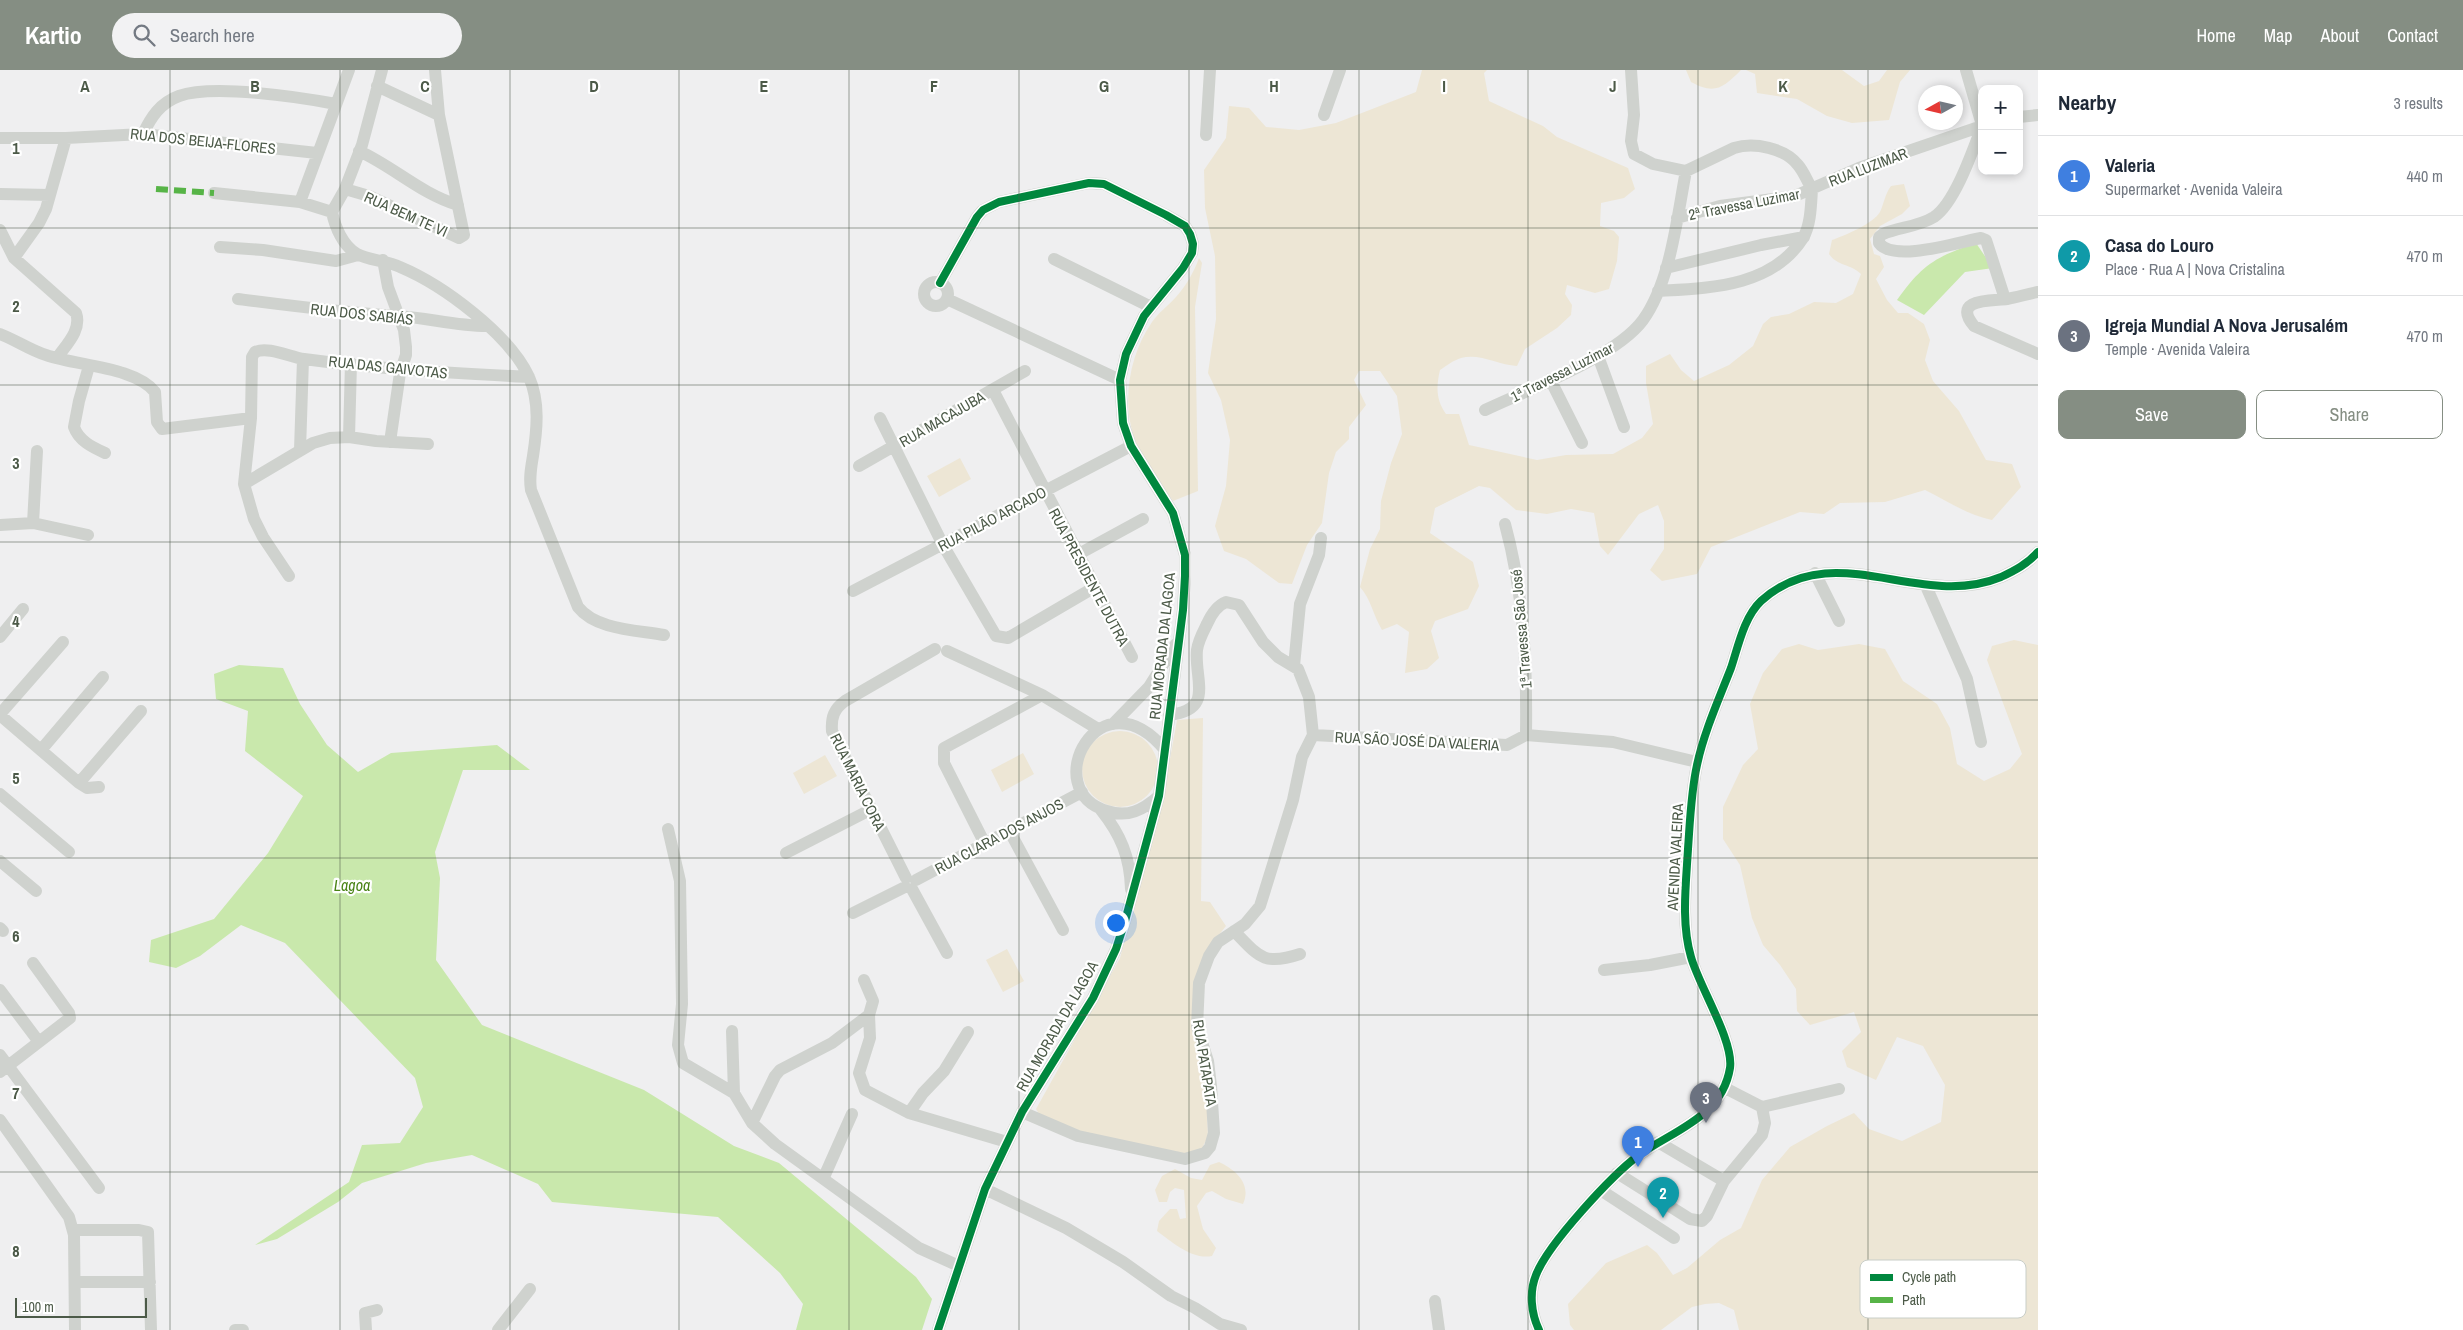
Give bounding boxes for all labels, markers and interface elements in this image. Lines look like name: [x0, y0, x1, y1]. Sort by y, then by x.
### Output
search box: [112, 13, 462, 58]
text: Kartio: [25, 19, 82, 51]
icon: search: [130, 21, 158, 49]
text: Search here: [170, 22, 255, 48]
text: Home: [2196, 23, 2236, 48]
text: Map: [2264, 23, 2293, 48]
text: About: [2321, 23, 2359, 48]
text: Contact: [2387, 23, 2438, 48]
text: A: [80, 75, 90, 97]
text: B: [250, 75, 260, 97]
text: C: [420, 75, 430, 97]
text: D: [589, 75, 599, 97]
text: E: [760, 75, 769, 97]
text: F: [930, 75, 938, 97]
text: G: [1099, 75, 1109, 97]
text: H: [1269, 75, 1279, 97]
text: I: [1442, 75, 1446, 97]
text: J: [1609, 75, 1617, 97]
text: K: [1778, 75, 1788, 97]
north arrow: [1918, 85, 1963, 130]
map controls: [1978, 85, 2023, 175]
button: +: [1978, 85, 2023, 130]
text: Nearby: [2058, 88, 2116, 117]
text: 3 results: [2393, 92, 2443, 114]
street label: RUA DOS BEIJA-FLORES: [129, 123, 277, 159]
button: −: [1978, 130, 2023, 175]
text: 1: [12, 137, 20, 159]
street label: RUA LUZIMAR: [1826, 142, 1910, 192]
text: Valeria: [2105, 152, 2155, 178]
text: 1: [2070, 165, 2078, 187]
text: 440 m: [2407, 165, 2443, 187]
text: Supermarket · Avenida Valeira: [2105, 178, 2283, 200]
street label: 2ª Travessa Luzimar: [1687, 183, 1801, 225]
street label: RUA BEM TE VI: [361, 186, 451, 242]
text: Casa do Louro: [2105, 232, 2214, 258]
text: 2: [2070, 245, 2078, 267]
text: 470 m: [2407, 245, 2443, 267]
text: Place · Rua A | Nova Cristalina: [2105, 258, 2285, 280]
text: 2: [12, 295, 20, 317]
street label: RUA DOS SABIÁS: [310, 298, 414, 330]
text: Igreja Mundial A Nova Jerusalém: [2105, 312, 2348, 338]
text: 3: [2070, 325, 2078, 347]
text: 470 m: [2407, 325, 2443, 347]
street label: 1ª Travessa Luzimar: [1507, 337, 1617, 407]
text: Temple · Avenida Valeira: [2105, 338, 2250, 360]
street label: RUA DAS GAIVOTAS: [328, 350, 448, 384]
street label: RUA MACAJUBA: [895, 386, 989, 452]
button: Save: [2058, 390, 2246, 439]
button: Share: [2256, 390, 2443, 439]
text: 3: [12, 452, 20, 474]
street label: RUA PILÃO ARCADO: [934, 481, 1050, 557]
street label: RUA PRESIDENTE DUTRA: [1044, 504, 1135, 650]
street label: 1ª Travessa São José: [1505, 568, 1537, 689]
street label: RUA MORADA DA LAGOA: [1144, 571, 1180, 721]
text: 4: [12, 610, 20, 632]
street label: RUA SÃO JOSÉ DA VALERIA: [1334, 726, 1501, 756]
street label: RUA MARIA CORA: [825, 730, 891, 835]
text: 5: [12, 767, 20, 789]
street label: RUA CLARA DOS ANJOS: [931, 793, 1067, 879]
street label: AVENIDA VALEIRA: [1662, 802, 1688, 912]
water label: Lagoa: [334, 874, 370, 896]
your location: [1103, 910, 1129, 936]
text: 6: [12, 925, 20, 947]
street label: RUA MORADA DA LAGOA: [1011, 956, 1103, 1095]
street label: RUA PATAPATA: [1188, 1018, 1222, 1109]
text: 7: [12, 1082, 20, 1104]
pin: 3: [1690, 1082, 1722, 1123]
pin: 1: [1622, 1126, 1654, 1167]
pin: 2: [1647, 1177, 1679, 1218]
text: 8: [12, 1240, 20, 1262]
legend: [1860, 1260, 2026, 1318]
text: Cycle path: [1902, 1268, 1956, 1286]
text: Path: [1902, 1291, 1926, 1309]
scale bar: [15, 1295, 148, 1318]
text: 100 m: [22, 1298, 54, 1316]

